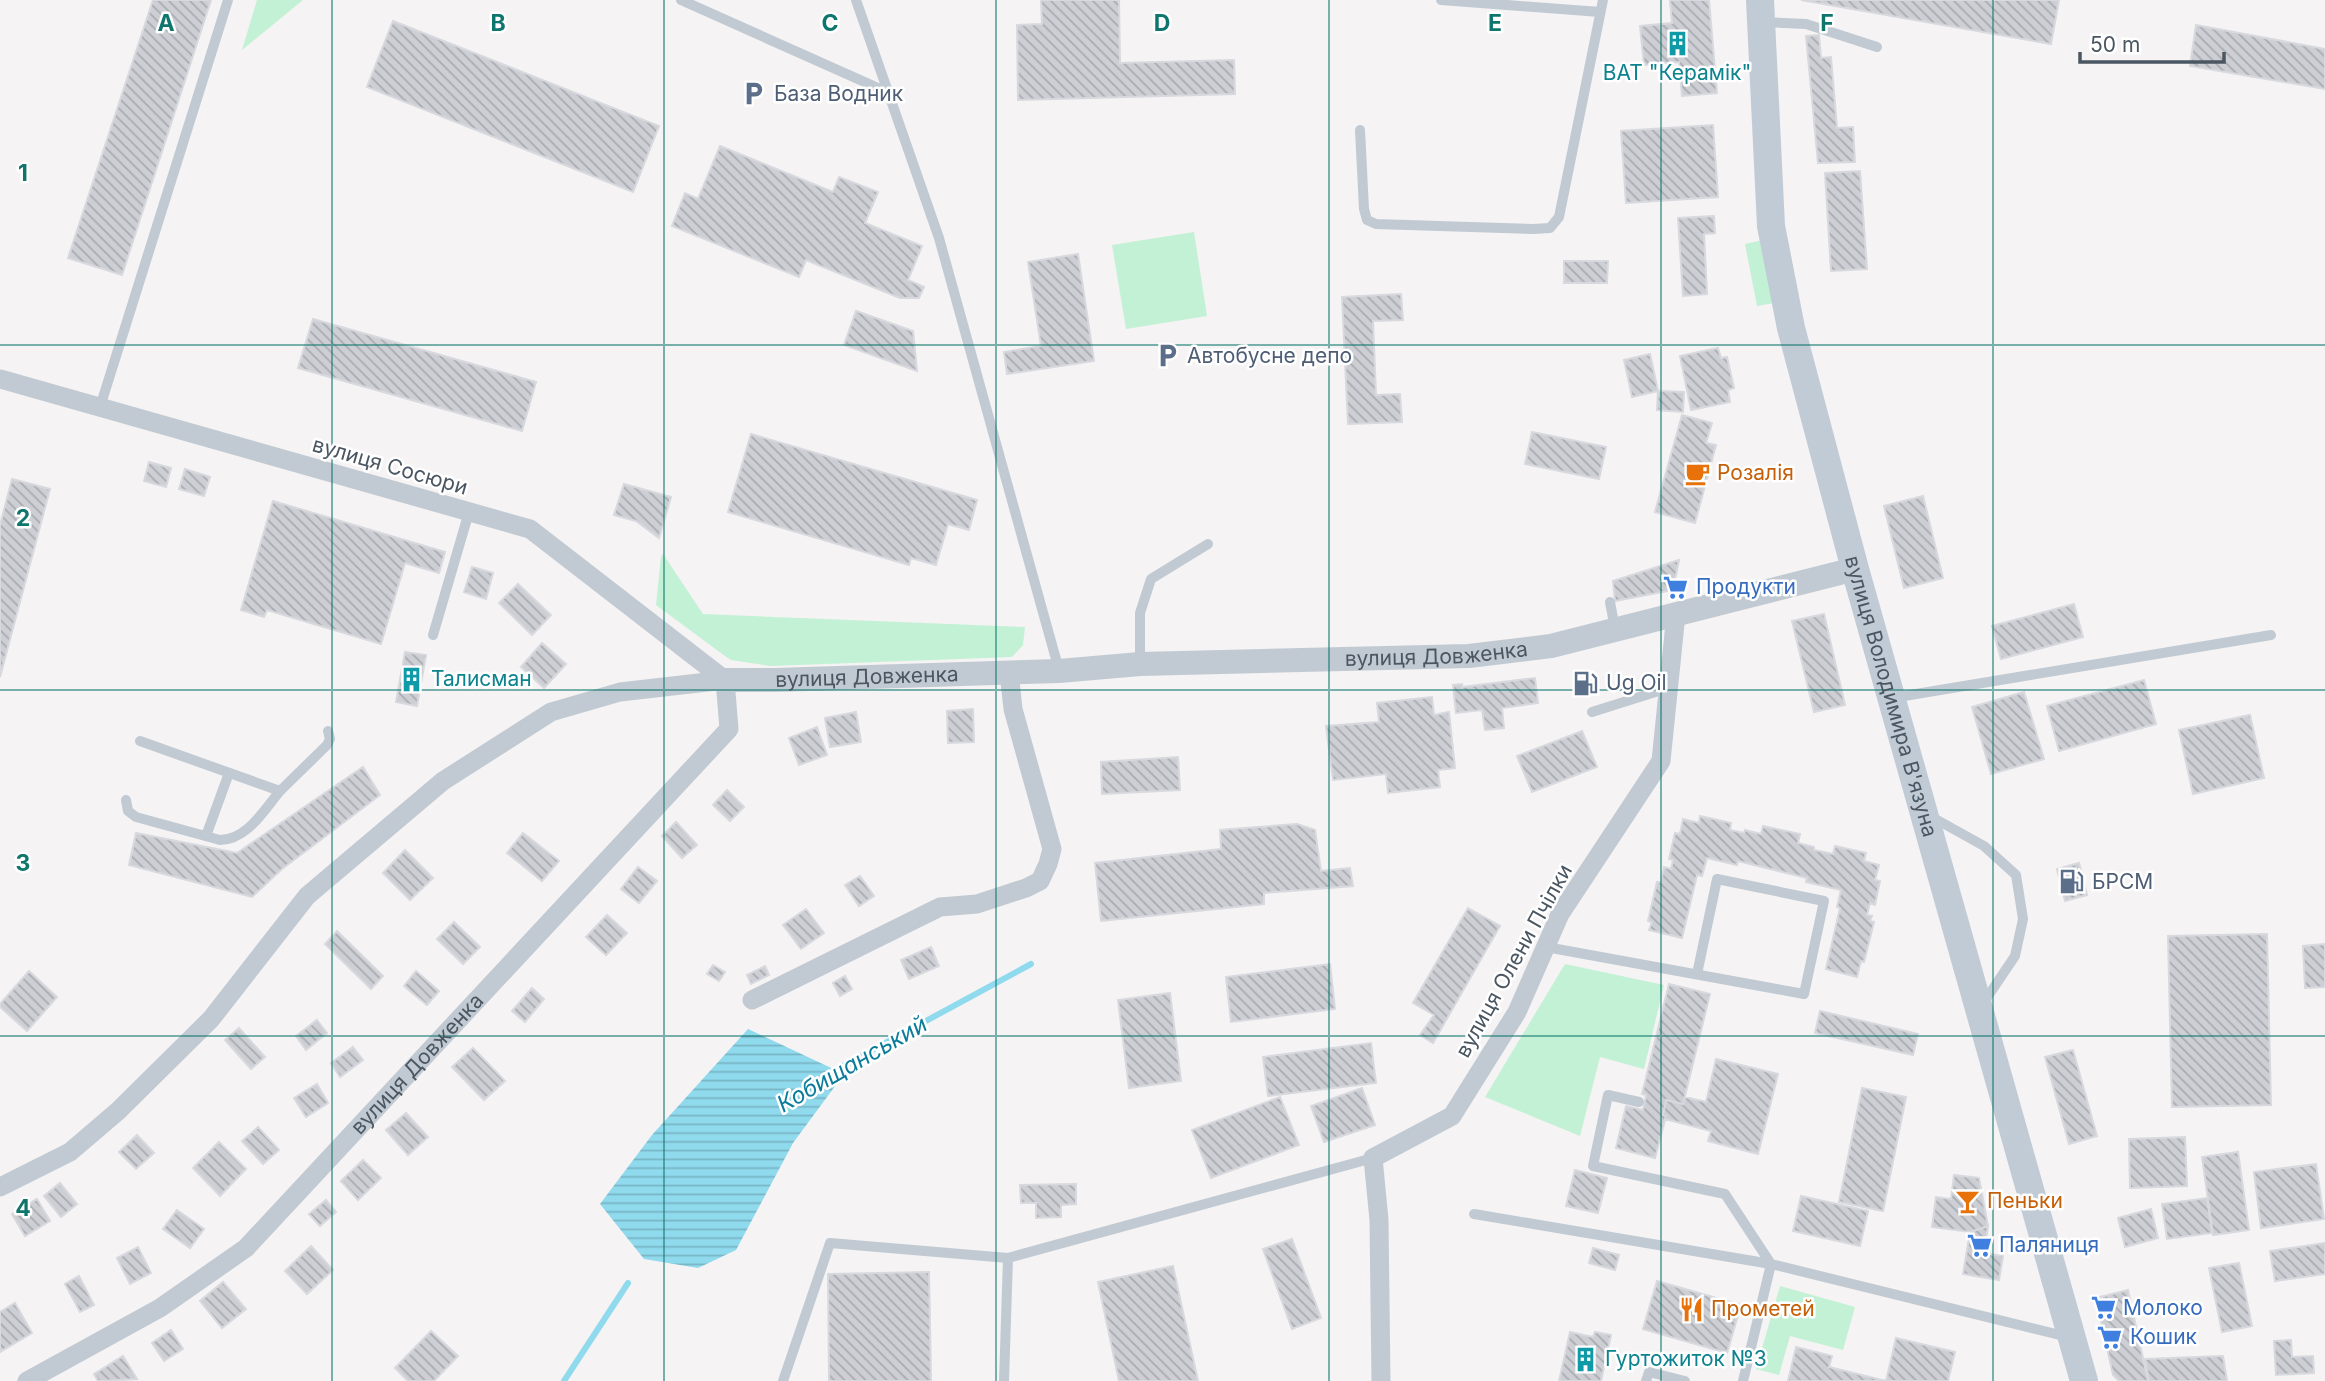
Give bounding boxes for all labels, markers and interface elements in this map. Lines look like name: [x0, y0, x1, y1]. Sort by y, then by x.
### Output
text: A: [157, 9, 175, 37]
text: B: [490, 9, 506, 37]
text: C: [821, 9, 839, 37]
text: D: [1154, 9, 1170, 37]
text: E: [1488, 9, 1502, 37]
text: F: [1820, 9, 1834, 37]
scale bar: [2080, 21, 2224, 65]
building icon: ВАТ "Керамік": [1663, 30, 1691, 58]
text: 50 m: [2090, 32, 2140, 57]
place label: ВАТ "Керамік": [1603, 60, 1751, 85]
parking icon: База Водник: [740, 80, 768, 108]
place label: База Водник: [774, 81, 904, 106]
text: 1: [18, 159, 28, 187]
parking icon: Автобусне депо: [1153, 342, 1181, 370]
place label: Автобусне депо: [1187, 343, 1352, 368]
street label: вулиця Сосюри: [310, 431, 471, 500]
cafe icon: Розалія: [1683, 459, 1711, 487]
place label: Розалія: [1717, 460, 1794, 485]
text: 2: [16, 504, 30, 532]
street label: вулиця Володимира В'язуна: [1840, 553, 1943, 840]
supermarket icon: Продукти: [1662, 573, 1690, 601]
place label: Продукти: [1696, 574, 1796, 599]
street label: вулиця Довженка: [1344, 636, 1529, 671]
street label: вулиця Довженка: [775, 661, 959, 692]
building icon: Талисман: [397, 665, 425, 693]
place label: Талисман: [431, 666, 532, 691]
fuel station icon: Ug Oil: [1572, 669, 1600, 697]
place label: Ug Oil: [1606, 670, 1667, 695]
text: 3: [16, 849, 30, 877]
street label: вулиця Олени Пчілки: [1450, 860, 1577, 1062]
fuel station icon: БРСМ: [2058, 868, 2086, 896]
place label: БРСМ: [2092, 869, 2153, 894]
street label: вулиця Довженка: [345, 988, 489, 1139]
water label: Кобищанський: [772, 1010, 932, 1118]
bar icon: Пеньки: [1953, 1187, 1981, 1215]
place label: Пеньки: [1987, 1188, 2063, 1213]
text: 4: [15, 1194, 31, 1222]
supermarket icon: Паляниця: [1965, 1231, 1993, 1259]
place label: Паляниця: [1999, 1232, 2099, 1257]
supermarket icon: Молоко: [2089, 1294, 2117, 1322]
restaurant icon: Прометей: [1677, 1295, 1705, 1323]
place label: Молоко: [2123, 1295, 2203, 1320]
place label: Прометей: [1711, 1296, 1815, 1321]
supermarket icon: Кошик: [2096, 1323, 2124, 1351]
place label: Кошик: [2130, 1324, 2198, 1349]
building icon: Гуртожиток №3: [1571, 1345, 1599, 1373]
place label: Гуртожиток №3: [1605, 1346, 1767, 1371]

